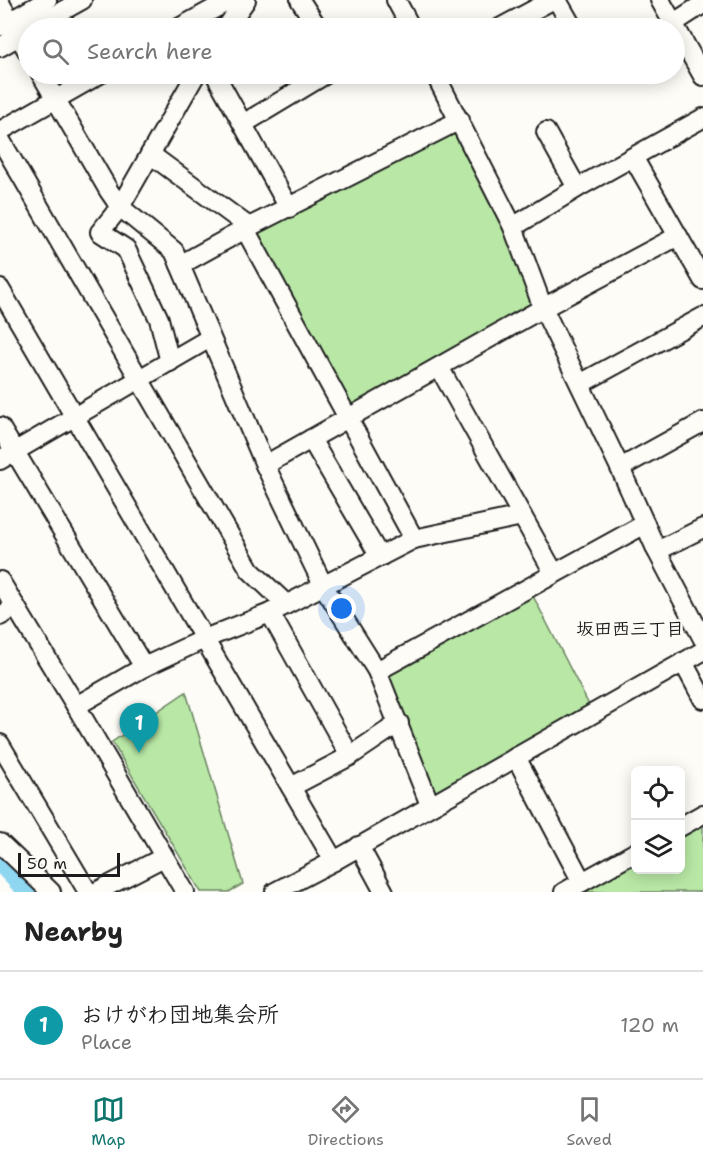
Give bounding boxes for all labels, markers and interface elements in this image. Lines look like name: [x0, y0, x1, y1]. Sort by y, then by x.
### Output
search box: [18, 18, 685, 84]
icon: search: [39, 35, 72, 68]
text: Search here: [87, 37, 213, 66]
your location: [327, 594, 356, 623]
district label: 坂田西三丁目: [576, 617, 684, 641]
pin: 1: [120, 704, 158, 753]
map controls: [631, 766, 685, 874]
button: locate: [631, 766, 685, 820]
button: layers: [631, 820, 685, 874]
scale bar: [18, 850, 120, 878]
text: 50 m: [27, 853, 67, 874]
text: Nearby: [24, 914, 123, 949]
text: おけがわ団地集会所: [81, 1000, 279, 1029]
text: 1: [39, 1012, 48, 1038]
text: 120 m: [620, 1012, 679, 1038]
text: Place: [81, 1029, 132, 1055]
tab: Map: [91, 1093, 125, 1150]
tab: Directions: [308, 1093, 384, 1150]
tab: Saved: [566, 1093, 612, 1150]

